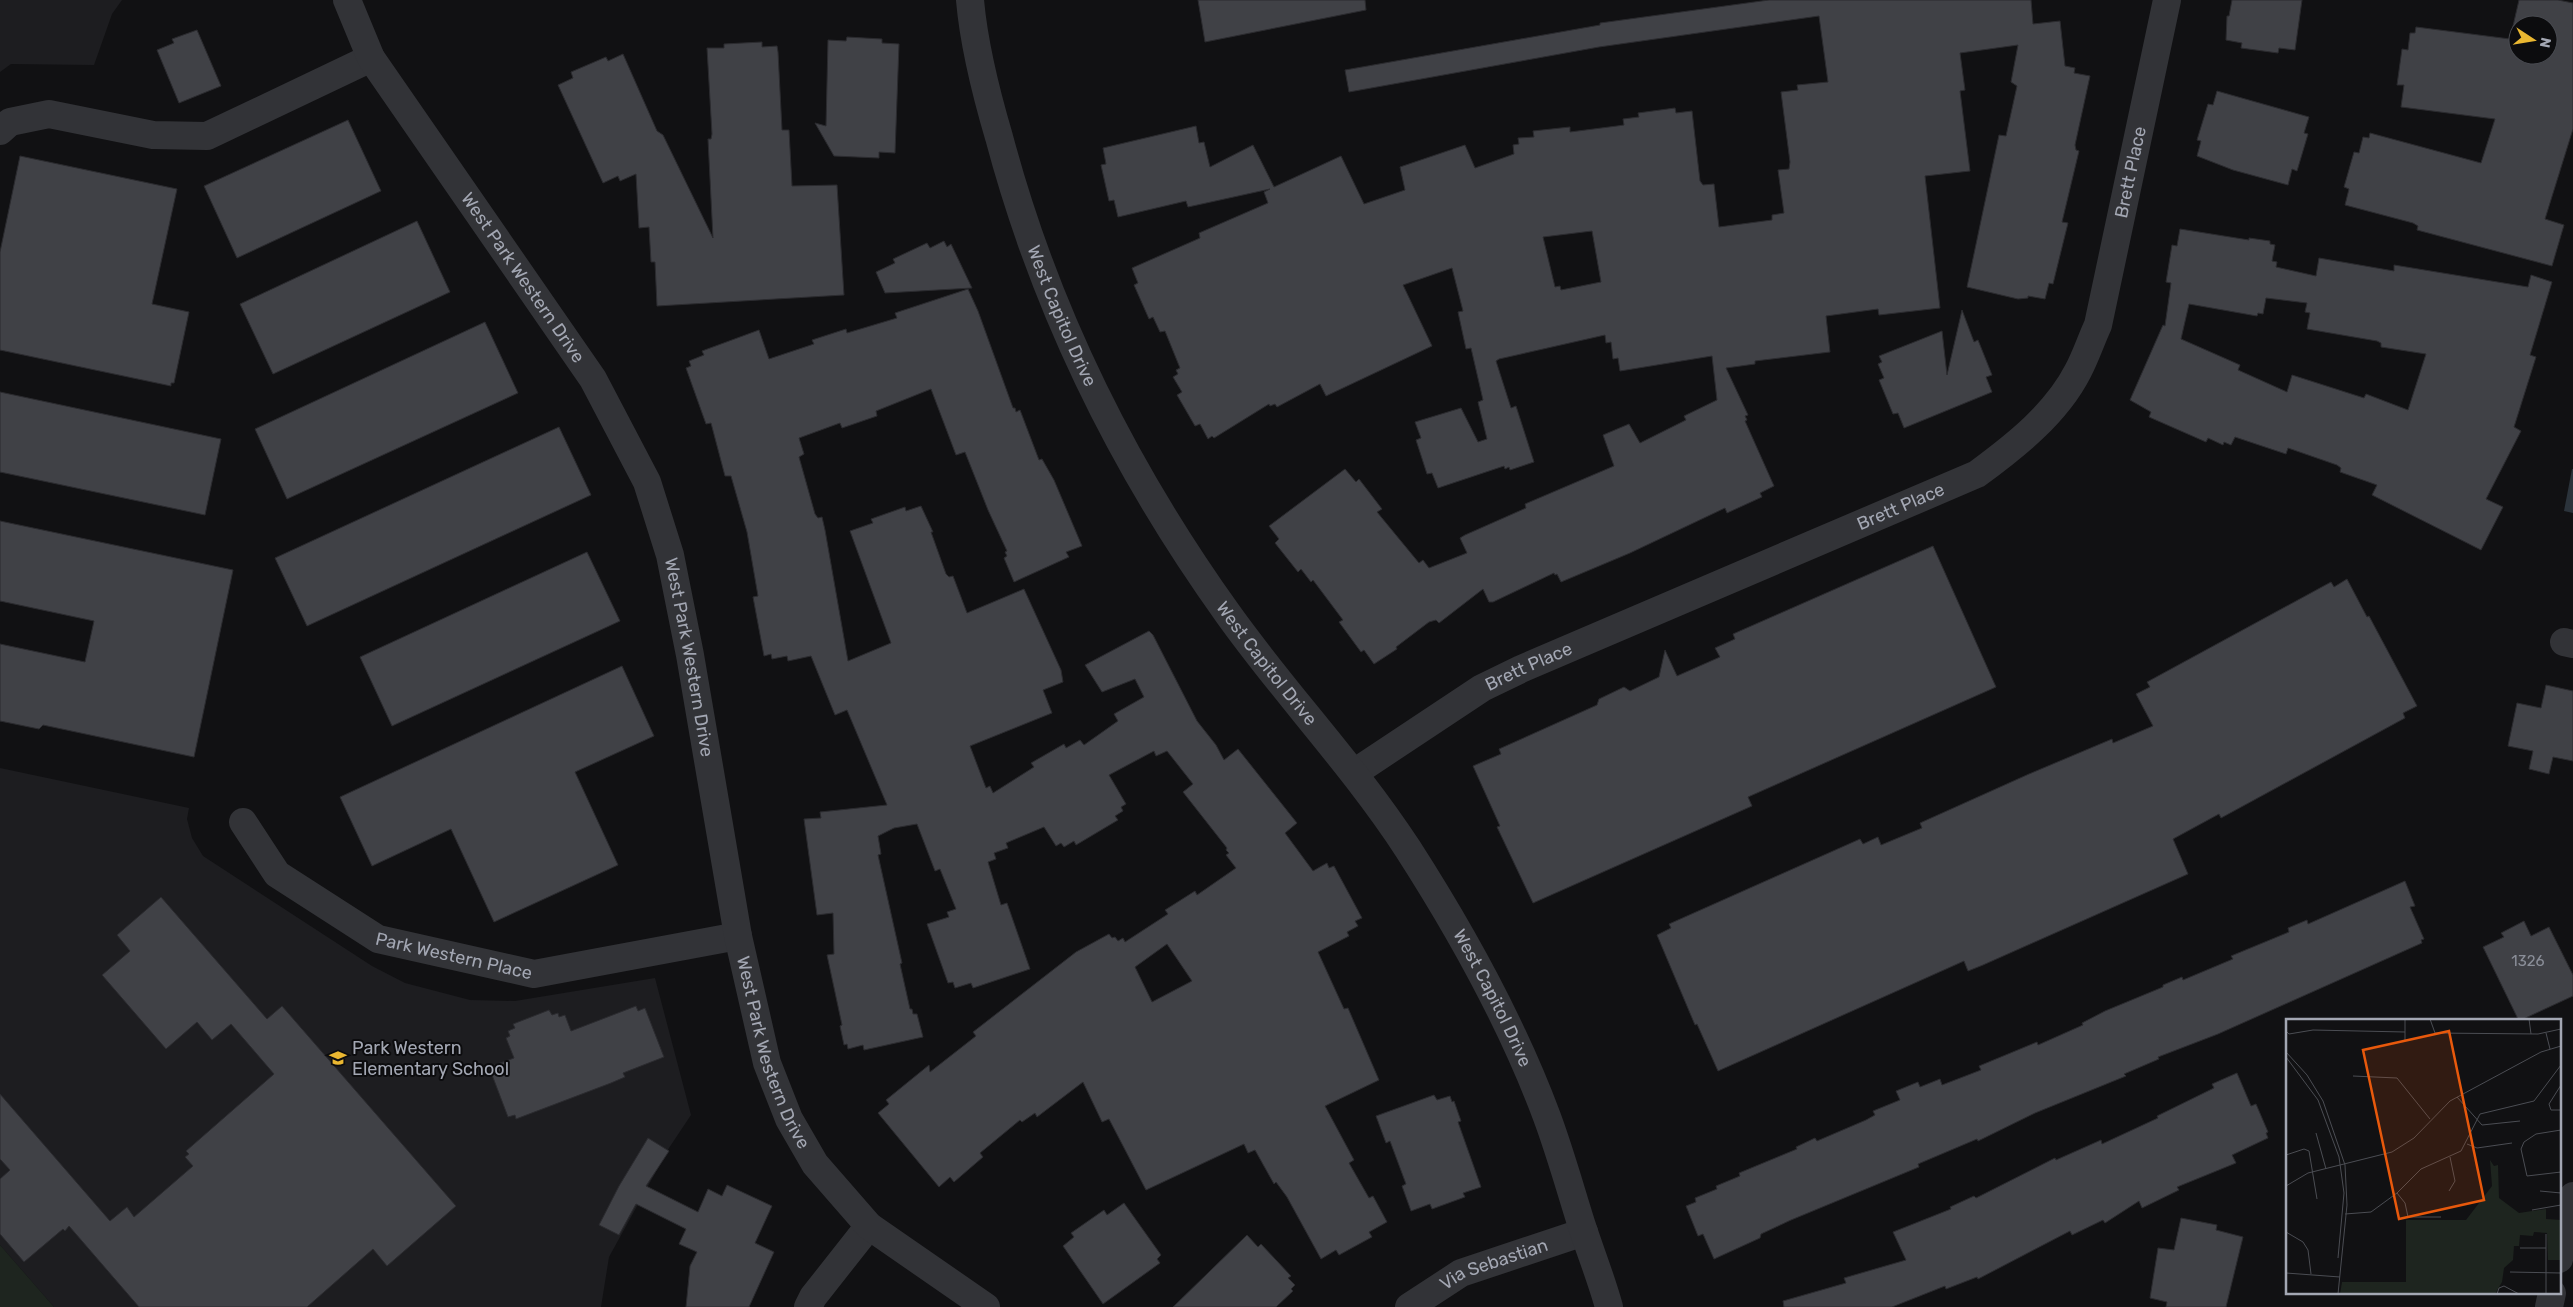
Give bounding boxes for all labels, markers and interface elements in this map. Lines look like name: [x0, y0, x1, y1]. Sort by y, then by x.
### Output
north arrow: [2508, 15, 2558, 65]
text: N: [2536, 36, 2555, 49]
street label: Brett Place: [2110, 124, 2151, 220]
street label: West Park Western Drive: [456, 188, 590, 367]
street label: West Capitol Drive: [1023, 242, 1101, 390]
street label: Brett Place: [1854, 478, 1948, 535]
street label: West Park Western Drive: [660, 556, 718, 759]
street label: West Capitol Drive: [1212, 597, 1322, 730]
street label: Brett Place: [1481, 637, 1575, 696]
street label: West Capitol Drive: [1448, 925, 1536, 1070]
street label: Park Western Place: [373, 928, 534, 984]
house number: 1326: [2511, 952, 2545, 970]
street label: West Park Western Drive: [732, 954, 815, 1153]
inset map: [2286, 1019, 2560, 1294]
place label: Park Western Elementary School: [352, 1037, 509, 1080]
school or university icon: Park Western Elementary School: [328, 1048, 348, 1068]
street label: Via Sebastian: [1436, 1234, 1551, 1295]

